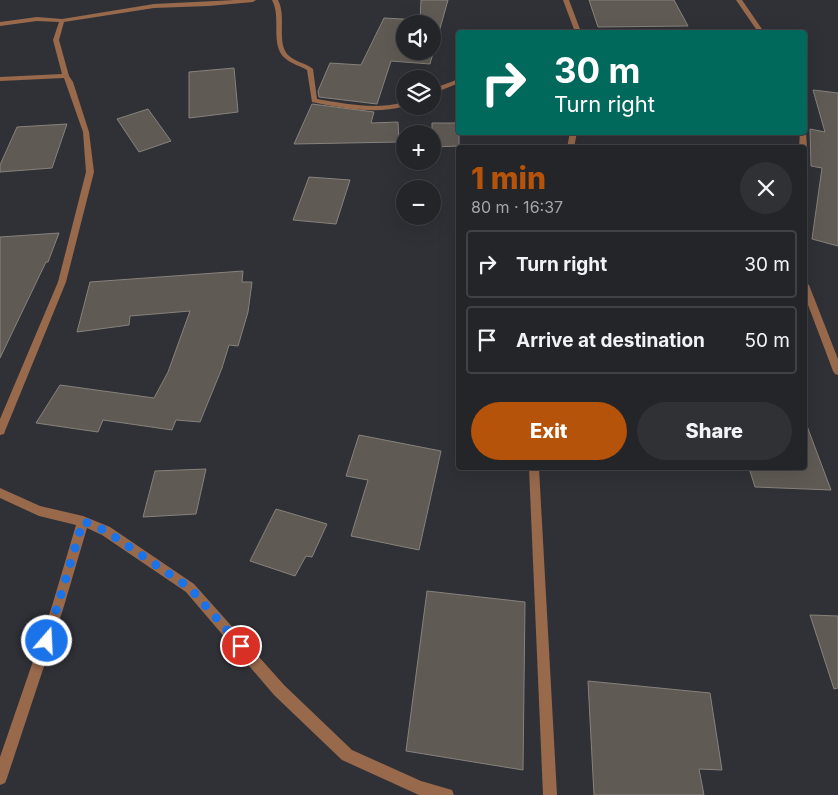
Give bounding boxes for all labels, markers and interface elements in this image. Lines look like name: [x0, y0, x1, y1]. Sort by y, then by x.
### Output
map controls: [396, 15, 441, 225]
button: sound: [396, 15, 441, 60]
text: 30 m: [554, 49, 640, 91]
icon: right: [471, 50, 536, 115]
button: layers: [396, 70, 441, 115]
text: Turn right: [554, 91, 655, 117]
button: +: [396, 125, 441, 170]
text: 1 min: [471, 160, 546, 196]
button: close: [740, 162, 792, 214]
button: −: [396, 180, 441, 225]
text: 80 m · 16:37: [471, 197, 563, 217]
icon: right: [473, 250, 501, 278]
text: Turn right: [516, 253, 607, 276]
text: 30 m: [744, 253, 790, 276]
icon: arrive: [473, 326, 501, 354]
text: Arrive at destination: [516, 329, 705, 352]
text: 50 m: [744, 329, 790, 352]
button: Exit: [471, 402, 627, 460]
button: Share: [637, 402, 792, 460]
position arrow: [20, 614, 72, 666]
pin: [220, 625, 262, 667]
icon: arrive: [227, 632, 255, 660]

